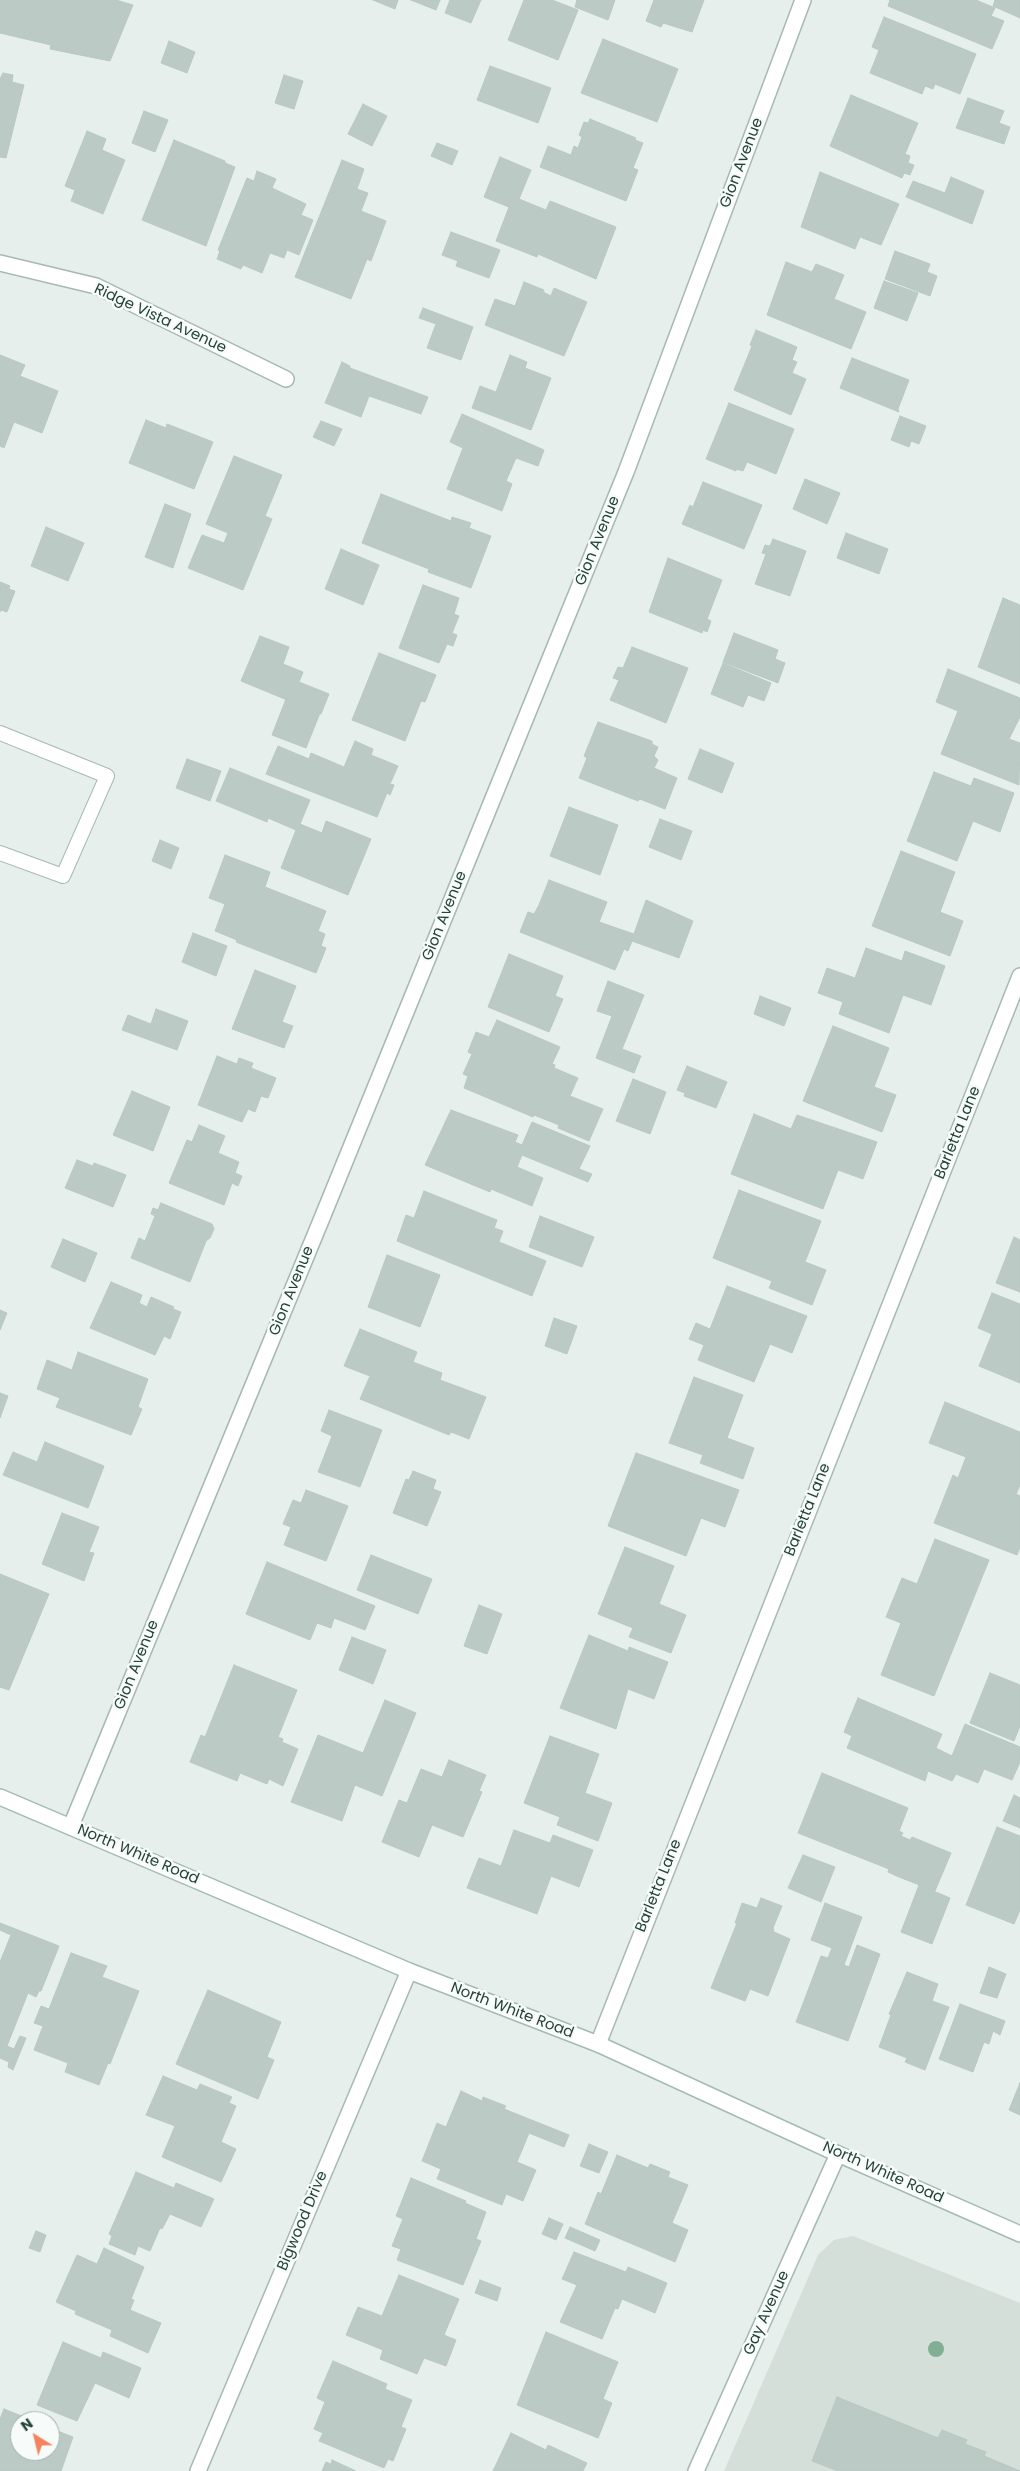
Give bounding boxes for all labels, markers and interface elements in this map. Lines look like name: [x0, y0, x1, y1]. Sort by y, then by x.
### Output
street label: Gion Avenue: [717, 115, 767, 211]
street label: Ridge Vista Avenue: [91, 280, 229, 358]
street label: Gion Avenue: [572, 494, 624, 588]
street label: Gion Avenue: [419, 869, 471, 963]
street label: Barletta Lane: [931, 1084, 985, 1182]
street label: Gion Avenue: [266, 1244, 318, 1338]
street label: Barletta Lane: [781, 1461, 835, 1559]
street label: Gion Avenue: [111, 1618, 163, 1712]
street label: North White Road: [74, 1821, 202, 1889]
street label: Barletta Lane: [632, 1837, 686, 1935]
street label: North White Road: [448, 1979, 576, 2043]
street label: North White Road: [820, 2138, 946, 2208]
street label: Bigwood Drive: [274, 2169, 332, 2273]
street label: Gay Avenue: [740, 2268, 794, 2358]
north arrow: [10, 2411, 60, 2461]
text: N: [17, 2413, 37, 2436]

